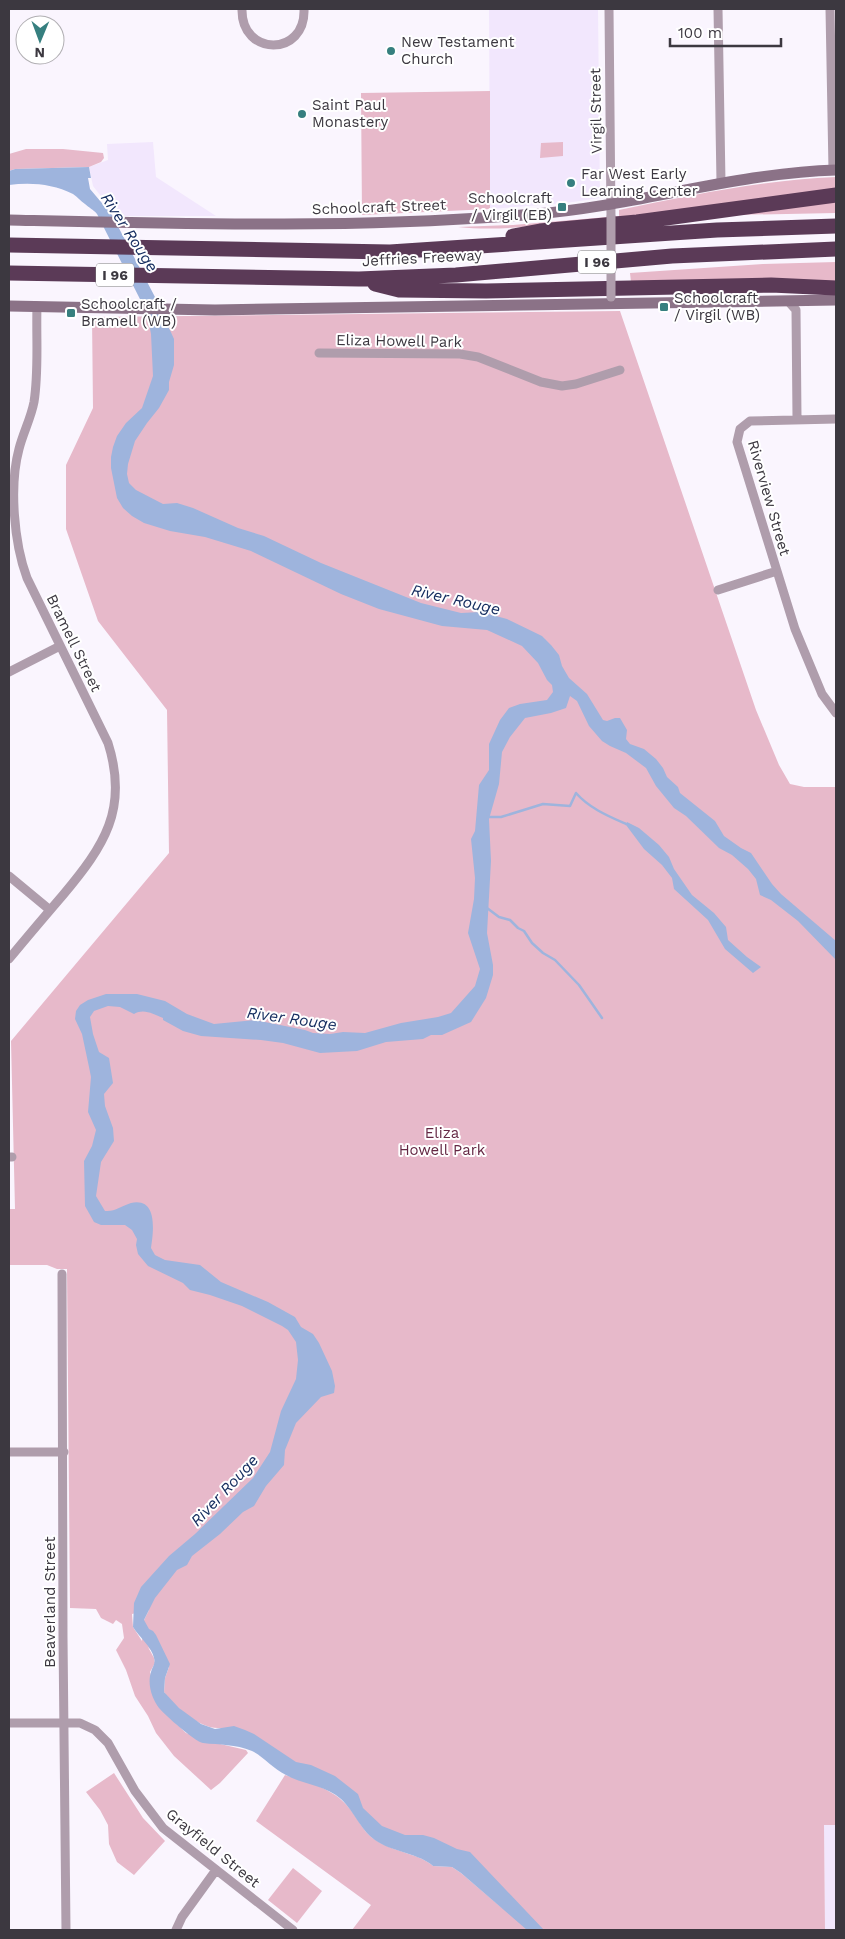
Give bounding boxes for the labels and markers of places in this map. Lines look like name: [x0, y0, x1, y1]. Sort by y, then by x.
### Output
place label: New Testament Church: [401, 33, 515, 68]
marker: New Testament Church: [385, 45, 397, 57]
place label: Saint Paul Monastery: [312, 96, 388, 131]
marker: Saint Paul Monastery: [296, 108, 308, 120]
place label: Far West Early Learning Center: [581, 165, 698, 200]
marker: Far West Early Learning Center: [565, 177, 577, 189]
place label: Schoolcraft / Virgil (EB): [468, 189, 553, 224]
marker: Schoolcraft / Virgil (EB): [556, 201, 568, 213]
place label: Schoolcraft / Virgil (WB): [674, 289, 760, 324]
place label: Schoolcraft / Bramell (WB): [81, 295, 177, 330]
marker: Schoolcraft / Virgil (WB): [658, 301, 670, 313]
marker: Schoolcraft / Bramell (WB): [65, 307, 77, 319]

